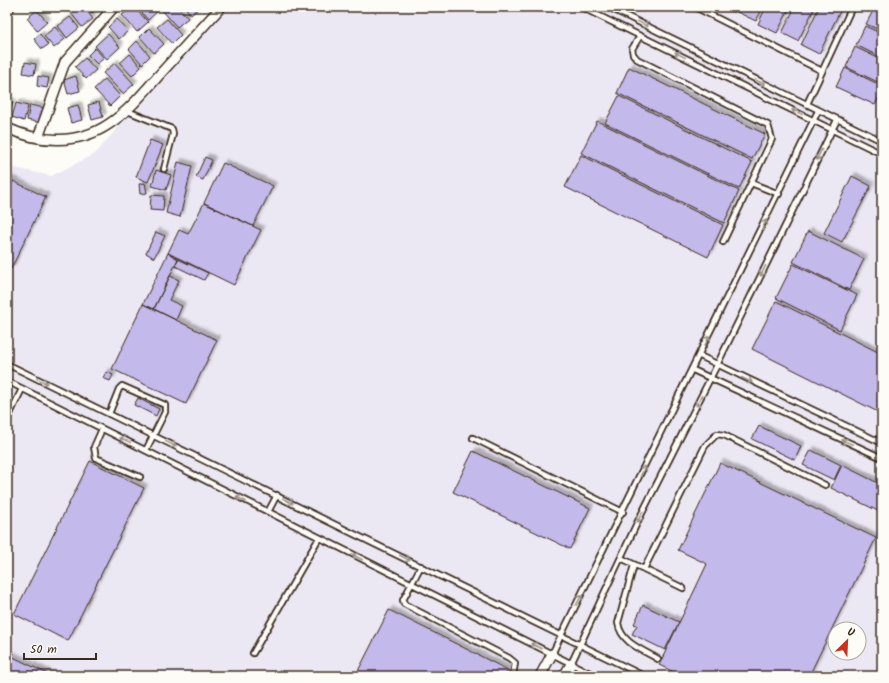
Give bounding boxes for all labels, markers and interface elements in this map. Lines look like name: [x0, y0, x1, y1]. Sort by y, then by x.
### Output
one-way arrow: [637, 21, 649, 28]
one-way arrow: [674, 51, 686, 58]
one-way arrow: [754, 78, 766, 86]
one-way arrow: [791, 108, 803, 115]
one-way arrow: [815, 148, 823, 160]
one-way arrow: [761, 219, 768, 231]
one-way arrow: [759, 265, 766, 277]
one-way arrow: [704, 336, 711, 348]
one-way arrow: [741, 377, 753, 384]
one-way arrow: [36, 378, 48, 385]
one-way arrow: [695, 395, 703, 407]
one-way arrow: [119, 436, 131, 443]
one-way arrow: [841, 438, 853, 445]
one-way arrow: [165, 441, 177, 448]
one-way arrow: [640, 465, 647, 477]
one-way arrow: [235, 494, 247, 502]
one-way arrow: [282, 498, 294, 505]
one-way arrow: [636, 510, 644, 522]
one-way arrow: [351, 553, 363, 560]
one-way arrow: [399, 555, 411, 562]
one-way arrow: [576, 594, 583, 606]
north arrow: [827, 621, 867, 661]
text: U: [844, 623, 858, 643]
scale bar: [24, 635, 96, 661]
text: 50 m: [30, 640, 57, 659]
one-way arrow: [530, 642, 542, 649]

